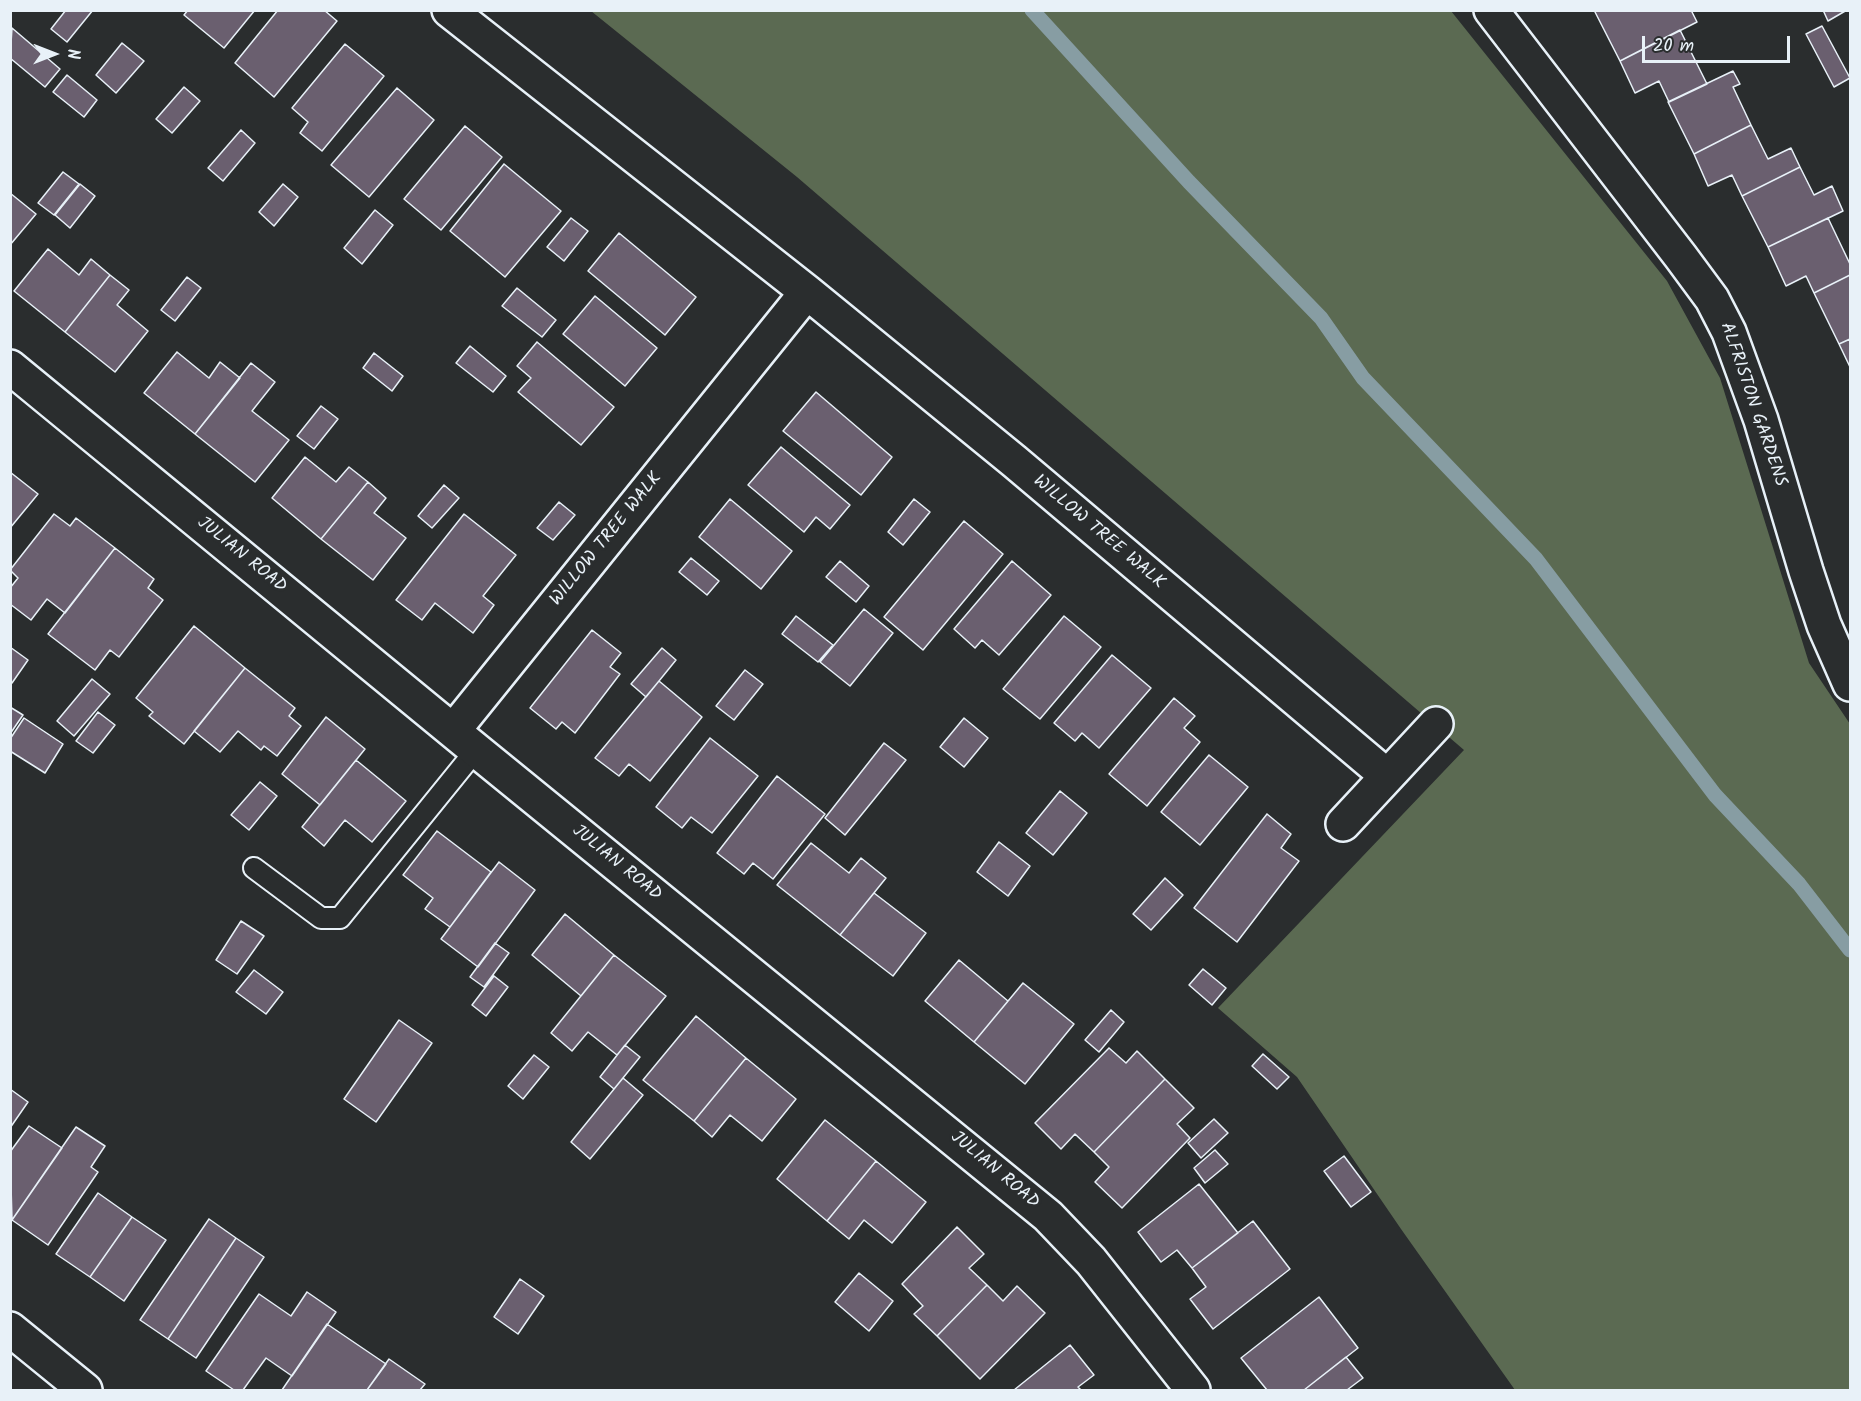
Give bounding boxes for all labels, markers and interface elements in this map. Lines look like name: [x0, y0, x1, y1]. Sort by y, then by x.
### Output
north arrow: [24, 24, 84, 84]
scale bar: [1645, 24, 1794, 62]
text: 20 m: [1653, 32, 1694, 61]
text: N: [60, 49, 85, 59]
street label: ALFRISTON GARDENS: [1714, 320, 1790, 490]
street label: WILLOW TREE WALK: [547, 469, 667, 611]
street label: WILLOW TREE WALK: [1028, 472, 1168, 594]
street label: JULIAN ROAD: [192, 513, 290, 599]
street label: JULIAN ROAD: [567, 821, 665, 907]
street label: JULIAN ROAD: [945, 1128, 1043, 1214]

